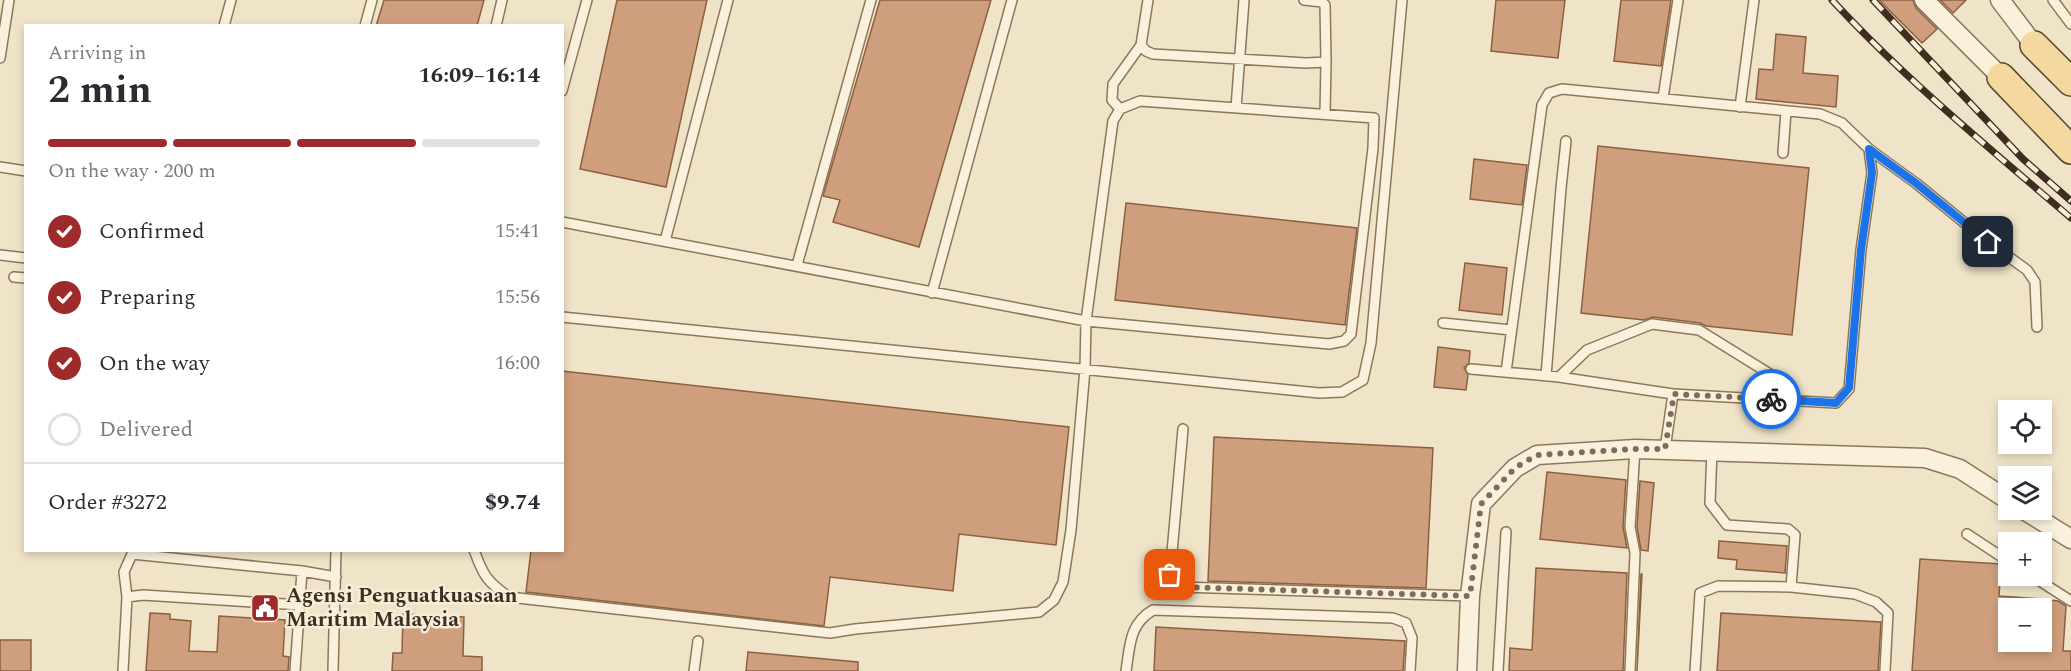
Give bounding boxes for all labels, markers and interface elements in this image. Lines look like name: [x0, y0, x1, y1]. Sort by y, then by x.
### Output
text: Arriving in: [48, 38, 146, 68]
text: 16:09–16:14: [418, 59, 540, 92]
text: 2 min: [48, 61, 152, 120]
text: On the way · 200 m: [48, 156, 216, 186]
icon: check: [48, 215, 81, 248]
text: Confirmed: [99, 215, 205, 248]
text: 15:41: [495, 216, 540, 246]
pin: [1962, 216, 2013, 267]
icon: home: [1971, 225, 2004, 258]
icon: check: [48, 281, 81, 314]
text: Preparing: [99, 281, 196, 314]
text: 15:56: [495, 282, 540, 312]
icon: check: [48, 347, 81, 380]
text: On the way: [99, 347, 210, 380]
text: 16:00: [495, 348, 540, 378]
courier: [1741, 369, 1801, 429]
icon: bike: [1755, 383, 1788, 416]
map controls: [1998, 400, 2052, 652]
button: locate: [1998, 400, 2052, 454]
text: Delivered: [99, 413, 193, 446]
button: layers: [1998, 466, 2052, 520]
text: Order #3272: [48, 486, 167, 519]
text: $9.74: [485, 486, 540, 519]
button: +: [1998, 532, 2052, 586]
pin: [1144, 549, 1195, 600]
icon: bag: [1153, 558, 1186, 591]
place label: Agensi Penguatkuasaan Maritim Malaysia: [286, 580, 518, 636]
public building icon: Agensi Penguatkuasaan Maritim Malaysia: [249, 592, 281, 624]
button: −: [1998, 598, 2052, 652]

